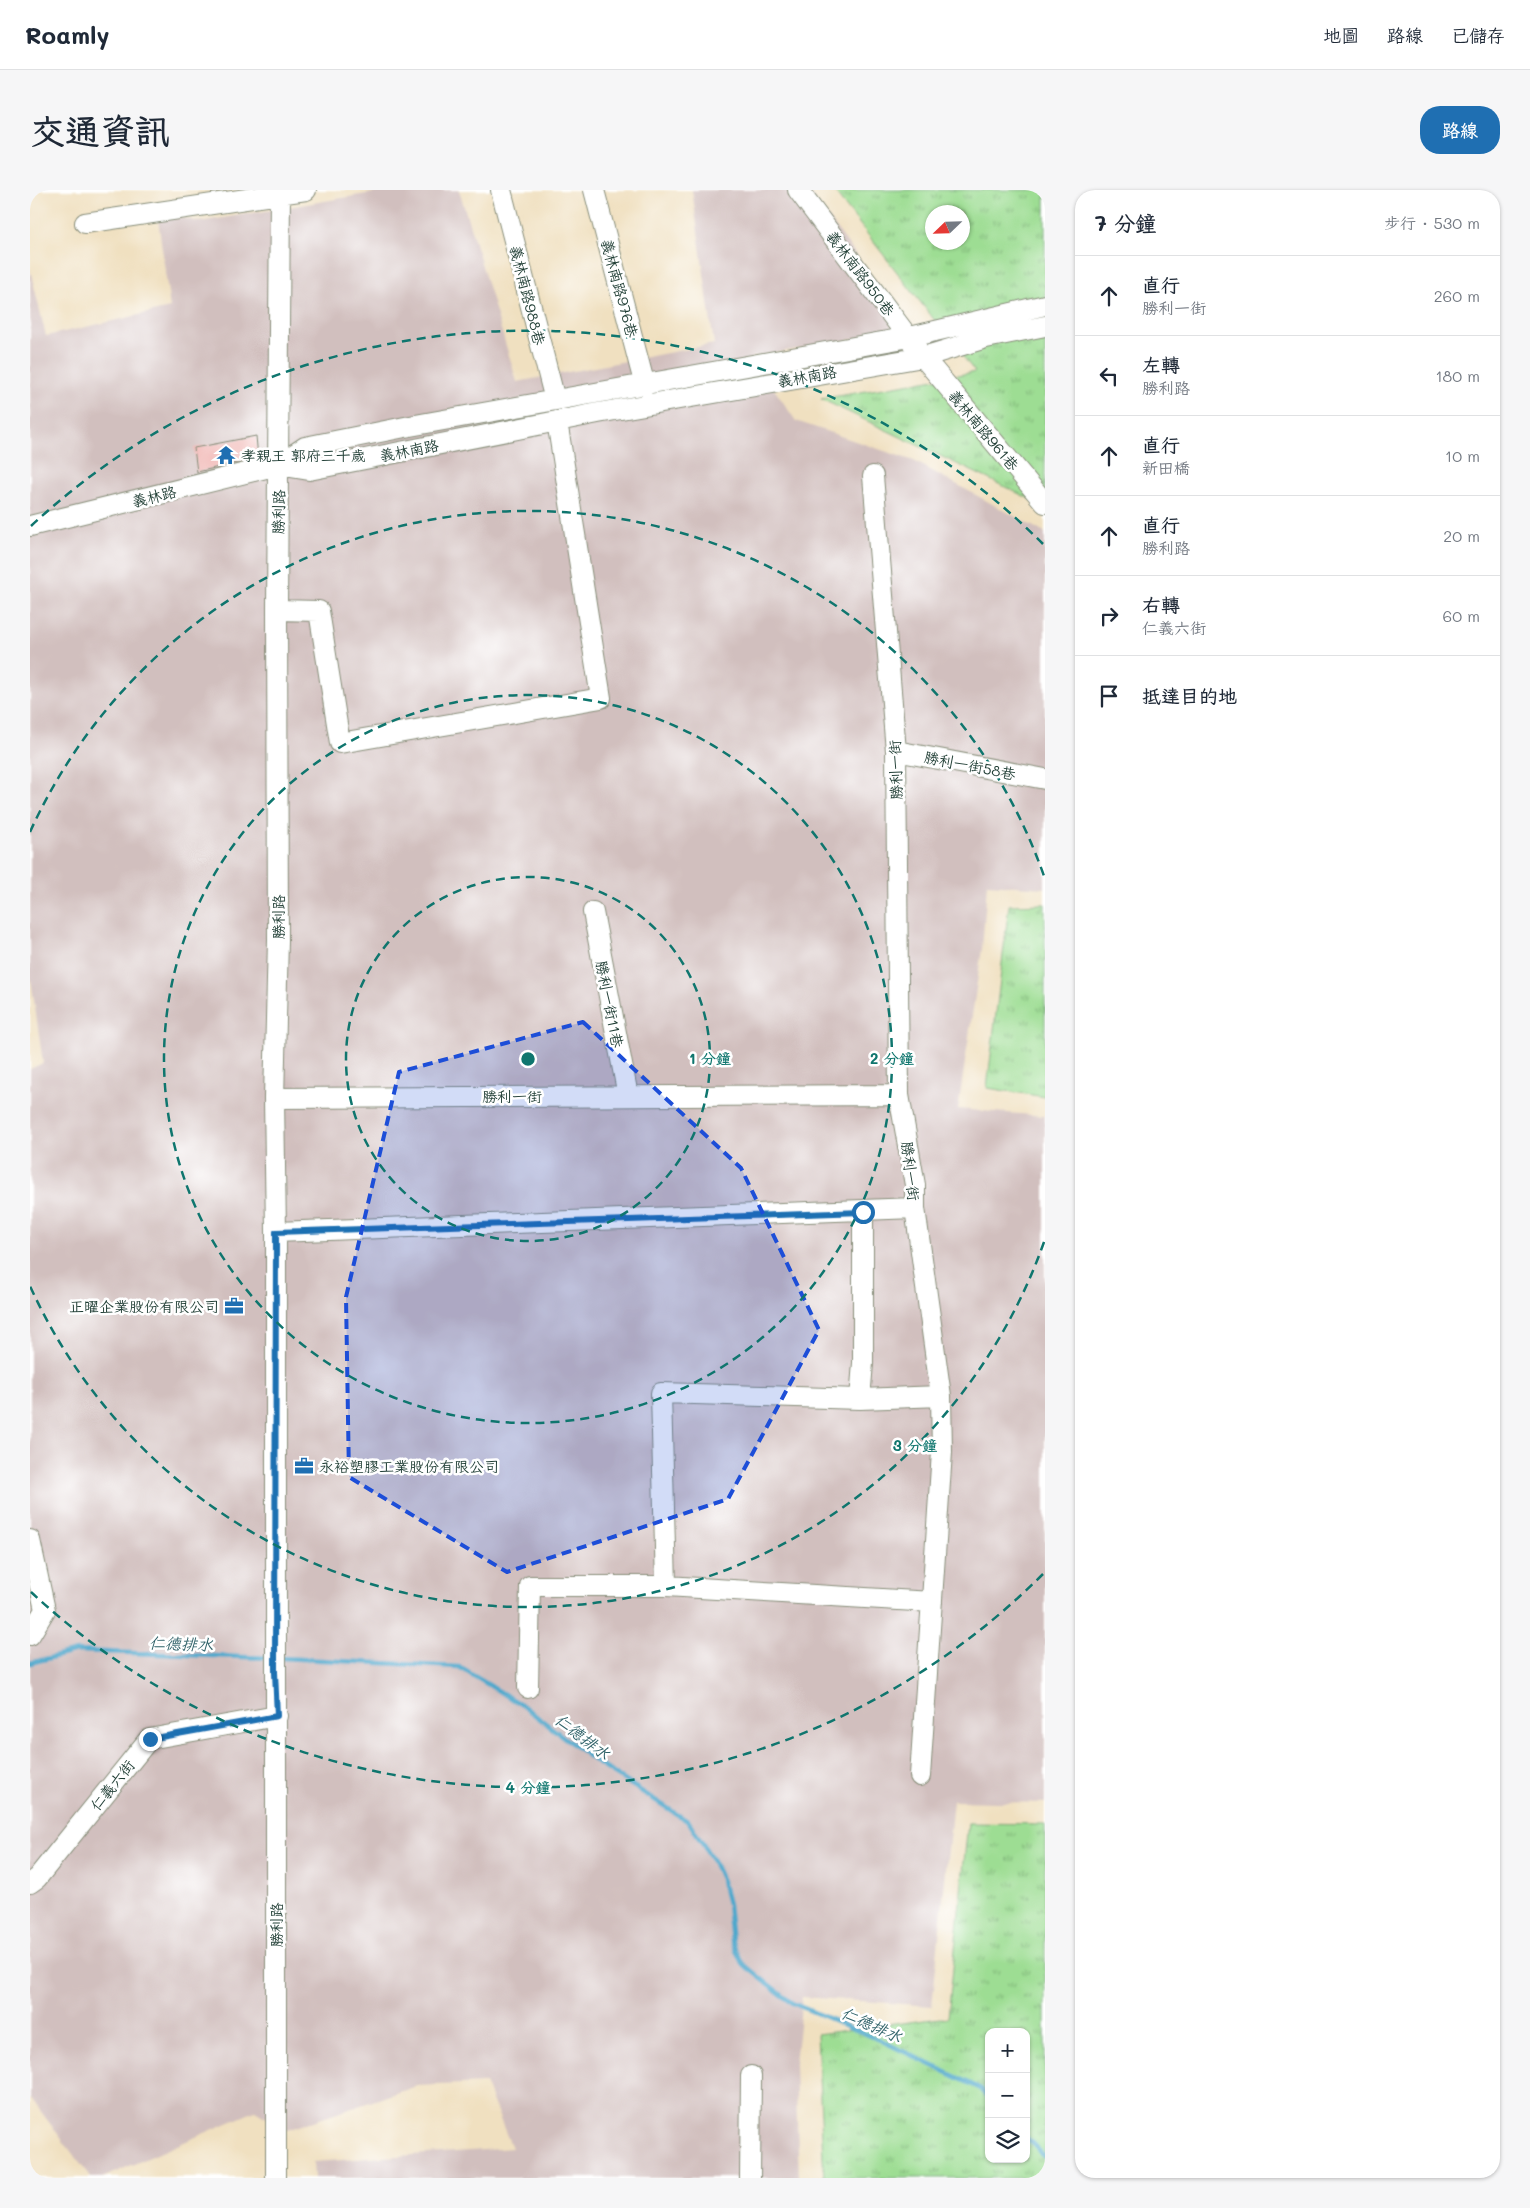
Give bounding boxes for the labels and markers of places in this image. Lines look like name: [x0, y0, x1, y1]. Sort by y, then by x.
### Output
temple icon: 孝親王 郭府三千歲: [215, 444, 237, 466]
place label: 孝親王 郭府三千歲: [241, 445, 366, 465]
centre of rings: [519, 1050, 537, 1068]
office icon: 正曜企業股份有限公司: [223, 1295, 245, 1317]
place label: 正曜企業股份有限公司: [69, 1296, 219, 1316]
office icon: 永裕塑膠工業股份有限公司: [293, 1455, 315, 1477]
place label: 永裕塑膠工業股份有限公司: [319, 1456, 499, 1476]

